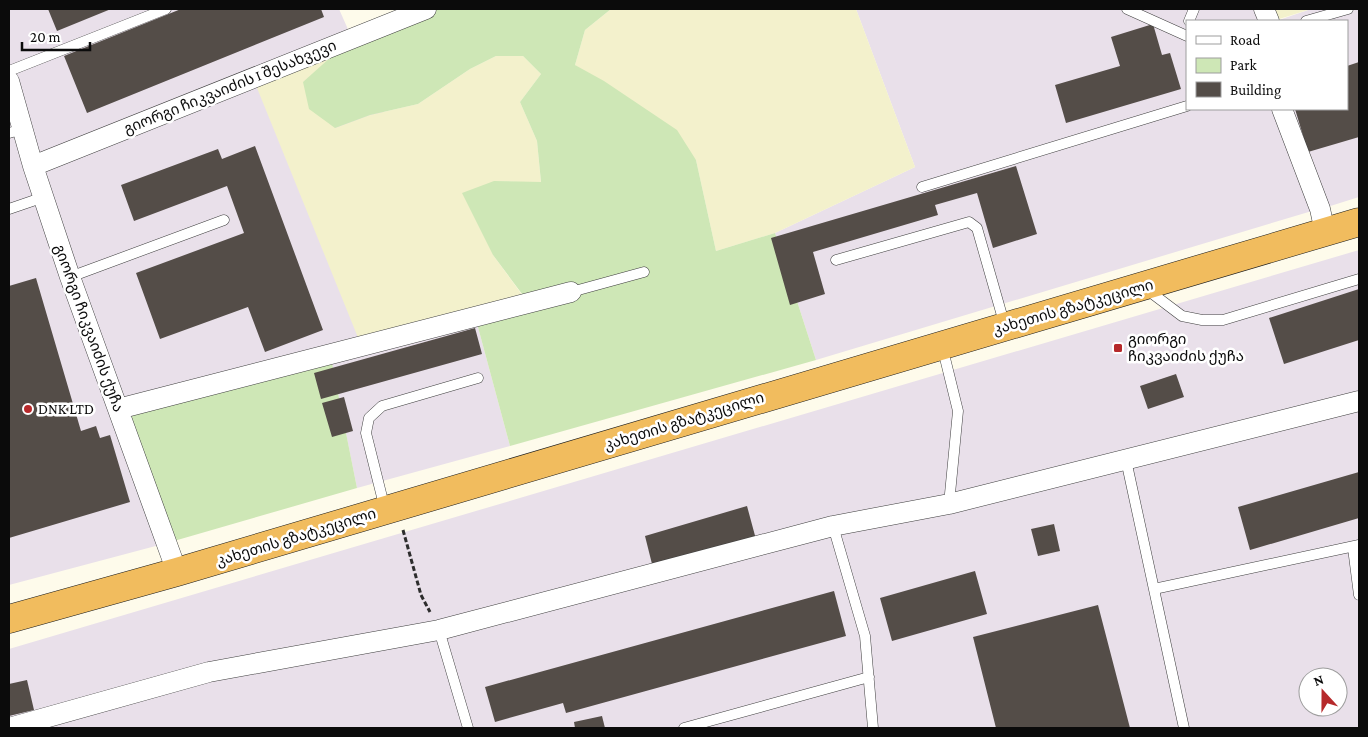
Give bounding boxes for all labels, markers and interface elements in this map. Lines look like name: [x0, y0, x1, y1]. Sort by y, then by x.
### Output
scale bar: [22, 20, 90, 52]
legend: [1186, 20, 1348, 110]
text: 20 m: [30, 29, 61, 45]
text: Road: [1230, 32, 1261, 48]
street label: გიორგი ჩიკვაიძის I შესახვევი: [121, 37, 339, 138]
text: Park: [1230, 57, 1257, 73]
text: Building: [1230, 82, 1281, 99]
street label: გიორგი ჩიკვაიძის ქუჩა: [50, 242, 127, 414]
street label: კახეთის გზატკეცილი: [991, 276, 1155, 339]
place label: გიორგი ჩიკვაიძის ქუჩა: [1128, 331, 1244, 365]
marker: გიორგი ჩიკვაიძის ქუჩა: [1112, 342, 1124, 354]
street label: კახეთის გზატკეცილი: [602, 389, 766, 454]
place label: DNK LTD: [38, 401, 94, 417]
marker: DNK LTD: [22, 403, 34, 415]
street label: კახეთის გზატკეცილი: [214, 505, 378, 570]
north arrow: [1298, 667, 1348, 717]
text: N: [1311, 671, 1326, 689]

